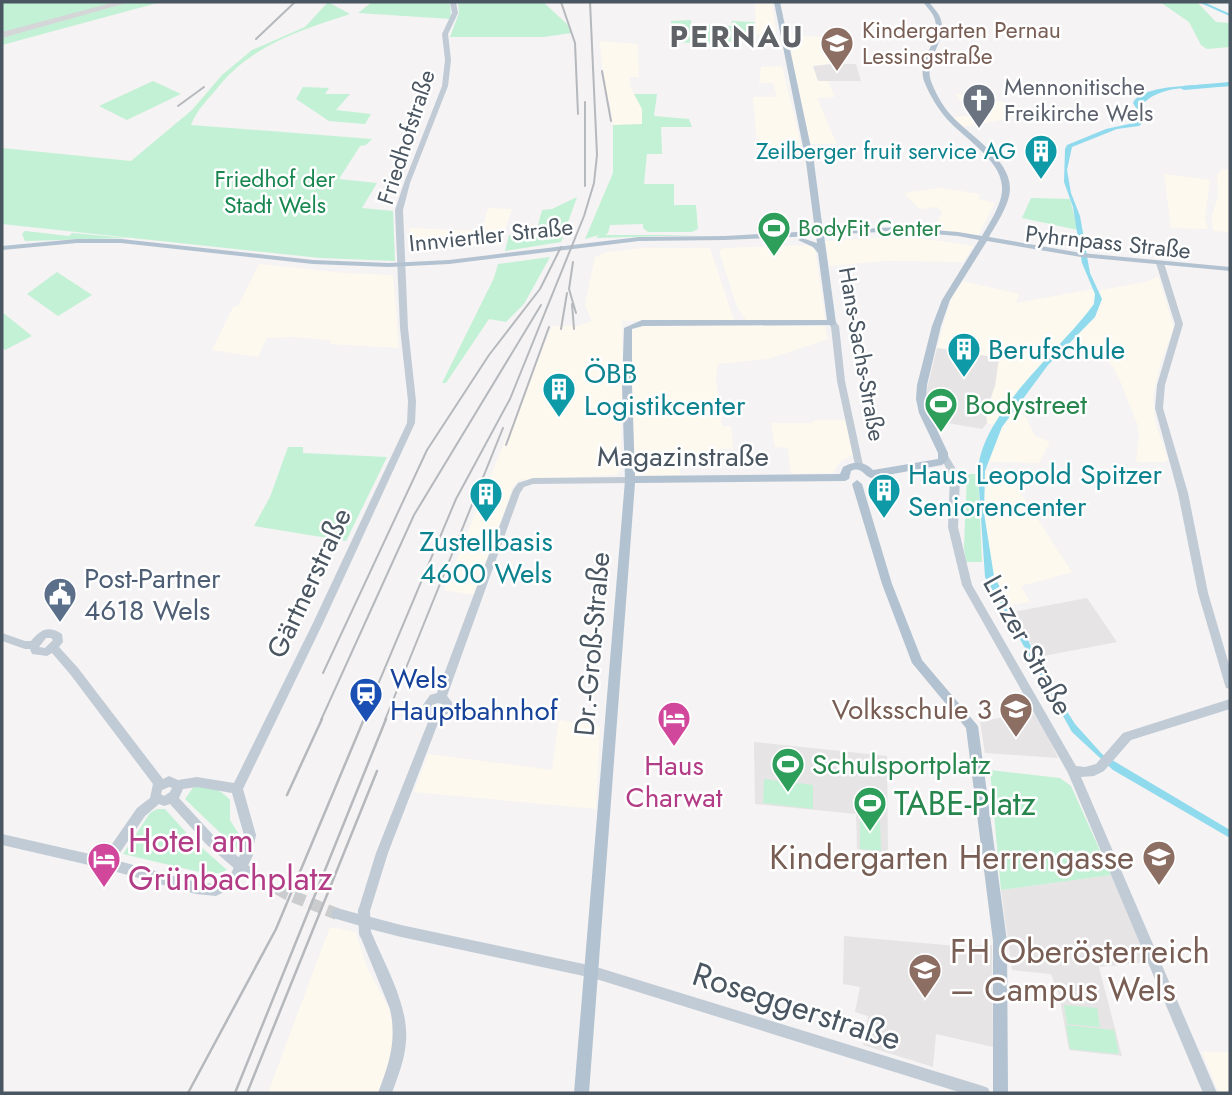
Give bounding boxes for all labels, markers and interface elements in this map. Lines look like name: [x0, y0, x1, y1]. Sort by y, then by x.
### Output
place label: Kindergarten Pernau Lessingstraße: [862, 13, 1061, 73]
district label: PERNAU: [669, 15, 805, 58]
school or university icon: Kindergarten Pernau Lessingstraße: [818, 24, 856, 73]
street label: Friedhofstraße: [368, 65, 444, 209]
place label: Mennonitische Freikirche Wels: [1004, 70, 1153, 130]
church icon: Mennonitische Freikirche Wels: [960, 81, 998, 130]
building icon: Zeilberger fruit service AG: [1022, 132, 1060, 181]
place label: Zeilberger fruit service AG: [756, 134, 1016, 168]
park label: Friedhof der Stadt Wels: [215, 162, 336, 222]
street label: Innviertler Straße: [407, 209, 575, 261]
sports icon: BodyFit Center: [755, 209, 793, 258]
place label: BodyFit Center: [798, 211, 942, 245]
street label: Pyhrnpass Straße: [1024, 216, 1193, 268]
street label: Hans-Sachs-Straße: [830, 264, 894, 444]
place label: Berufschule: [988, 329, 1125, 370]
building icon: Berufschule: [945, 330, 983, 379]
place label: ÖBB Logistikcenter: [584, 353, 746, 426]
building icon: ÖBB Logistikcenter: [540, 370, 578, 419]
place label: Bodystreet: [965, 384, 1087, 425]
sports icon: Bodystreet: [922, 385, 960, 434]
street label: Magazinstraße: [597, 436, 769, 477]
place label: Haus Leopold Spitzer Seniorencenter: [908, 454, 1162, 527]
building icon: Haus Leopold Spitzer Seniorencenter: [865, 471, 903, 520]
building icon: Zustellbasis 4600 Wels: [467, 475, 505, 524]
street label: Gärtnerstraße: [256, 501, 362, 665]
place label: Zustellbasis 4600 Wels: [419, 521, 553, 594]
street label: Dr.-Groß-Straße: [564, 550, 620, 738]
place label: Post-Partner 4618 Wels: [84, 558, 221, 631]
street label: Linzer Straße: [973, 567, 1083, 723]
public building icon: Post-Partner 4618 Wels: [41, 575, 79, 624]
place label: Wels Hauptbahnhof: [390, 658, 559, 731]
station icon: Wels Hauptbahnhof: [347, 675, 385, 724]
place label: Volksschule 3: [832, 689, 992, 730]
school or university icon: Volksschule 3: [997, 690, 1035, 739]
hotel icon: Haus Charwat: [655, 699, 693, 748]
place label: Schulsportplatz: [812, 744, 991, 785]
place label: Haus Charwat: [625, 745, 723, 818]
sports icon: Schulsportplatz: [769, 745, 807, 794]
place label: TABE-Platz: [894, 780, 1036, 827]
sports icon: TABE-Platz: [851, 784, 889, 833]
place label: Hotel am Grünbachplatz: [128, 817, 333, 902]
place label: Kindergarten Herrengasse: [769, 834, 1134, 881]
school or university icon: Kindergarten Herrengasse: [1140, 838, 1178, 887]
hotel icon: Hotel am Grünbachplatz: [85, 840, 123, 889]
place label: FH Oberösterreich – Campus Wels: [950, 928, 1210, 1013]
street label: Roseggerstraße: [687, 950, 907, 1062]
school or university icon: FH Oberösterreich – Campus Wels: [906, 951, 944, 1000]

